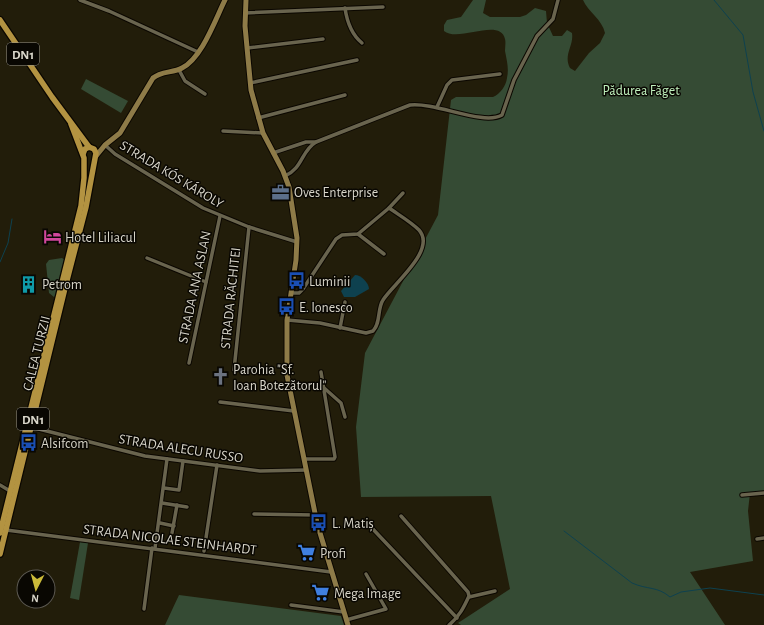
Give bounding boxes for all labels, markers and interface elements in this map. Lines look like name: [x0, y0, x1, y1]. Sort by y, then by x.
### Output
road number: DN1: [7, 43, 39, 65]
park label: Pădurea Făget: [602, 84, 680, 98]
street label: STRADA KÓS KÁROLY: [117, 136, 228, 212]
office icon: Oves Enterprise: [271, 182, 291, 202]
place label: Oves Enterprise: [294, 186, 378, 200]
hotel icon: Hotel Liliacul: [42, 227, 62, 247]
street label: STRADA ANA ASLAN: [176, 230, 214, 345]
place label: Hotel Liliacul: [65, 231, 136, 245]
street label: STRADA RĂCHITEI: [217, 247, 243, 349]
bus stop icon: Luminii: [286, 271, 306, 291]
building icon: Petrom: [19, 274, 39, 294]
place label: Luminii: [309, 275, 350, 289]
place label: Petrom: [42, 278, 82, 292]
bus stop icon: E. Ionesco: [276, 297, 296, 317]
place label: E. Ionesco: [299, 301, 353, 315]
street label: CALEA TURZII: [21, 314, 53, 392]
place label: Parohia "Sf. Ioan Botezătorul": [233, 363, 327, 393]
church icon: Parohia "Sf. Ioan Botezătorul": [210, 367, 230, 387]
road number: DN1: [17, 408, 49, 430]
street label: STRADA ALECU RUSSO: [118, 432, 244, 466]
bus stop icon: Alsifcom: [18, 433, 38, 453]
place label: Alsifcom: [41, 437, 88, 451]
bus stop icon: L. Matiș: [309, 513, 329, 533]
place label: L. Matiș: [332, 517, 374, 532]
street label: STRADA NICOLAE STEINHARDT: [82, 522, 258, 558]
supermarket icon: Profi: [297, 543, 317, 563]
place label: Profi: [320, 547, 346, 561]
north arrow: [16, 569, 56, 609]
supermarket icon: Mega Image: [311, 583, 331, 603]
place label: Mega Image: [334, 587, 401, 601]
text: N: [31, 593, 39, 604]

